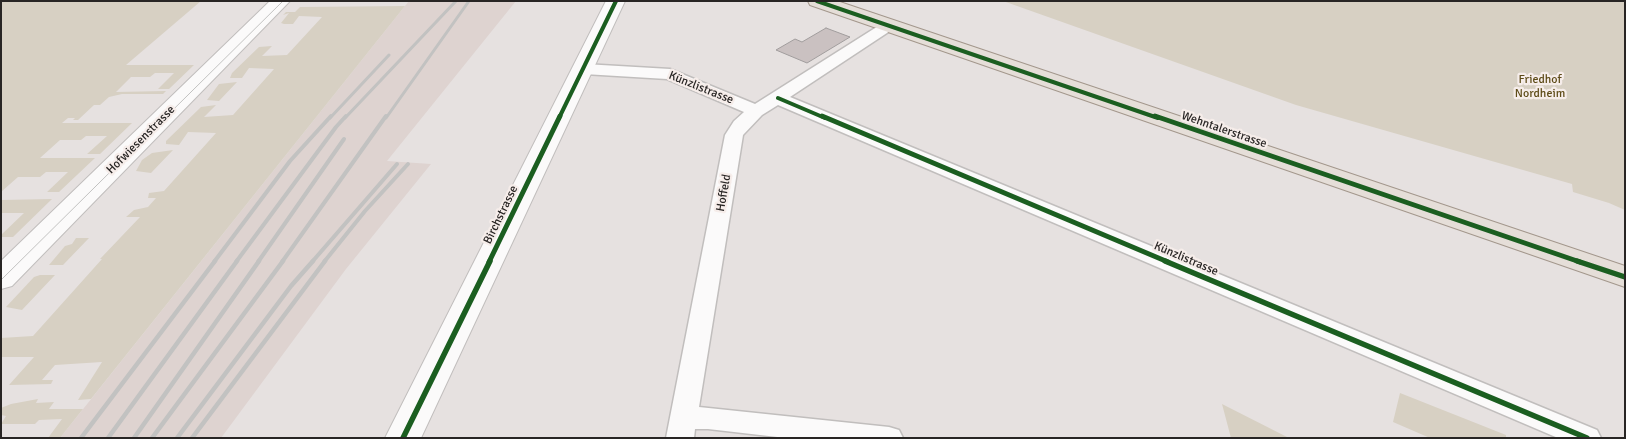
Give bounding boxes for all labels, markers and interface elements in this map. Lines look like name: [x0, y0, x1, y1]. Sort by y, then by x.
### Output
street label: Künzlistrasse: [667, 68, 735, 108]
park label: Friedhof Nordheim: [1515, 73, 1565, 101]
street label: Hofwiesenstrasse: [104, 103, 178, 177]
street label: Wehntalerstrasse: [1179, 109, 1269, 151]
street label: Hoffeld: [714, 173, 734, 213]
street label: Birchstrasse: [481, 183, 521, 247]
street label: Künzlistrasse: [1152, 239, 1220, 279]

